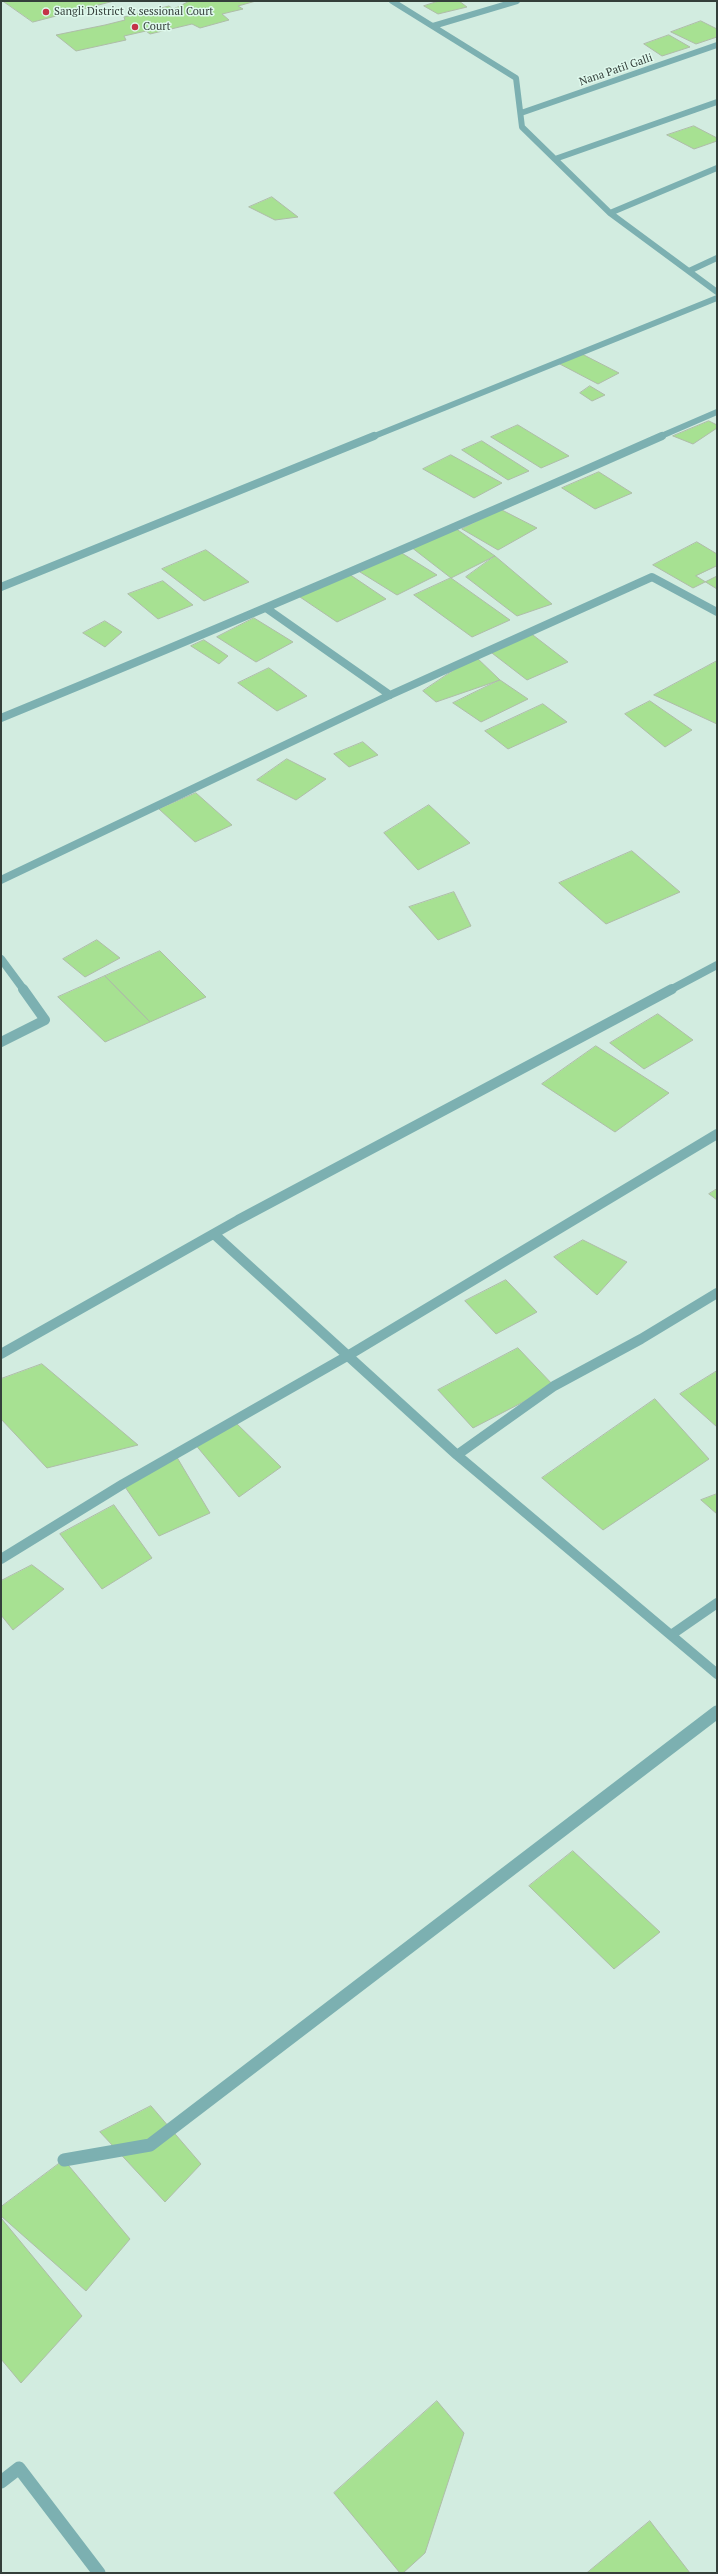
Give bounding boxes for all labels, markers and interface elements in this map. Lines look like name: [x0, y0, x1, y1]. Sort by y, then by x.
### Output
place label: Sangli District & sessional Court: [54, 5, 213, 19]
marker: Sangli District & sessional Court: [41, 7, 51, 17]
place label: Court: [143, 20, 171, 34]
marker: Court: [130, 22, 140, 32]
street label: Nana Patil Galli: [577, 51, 655, 89]

